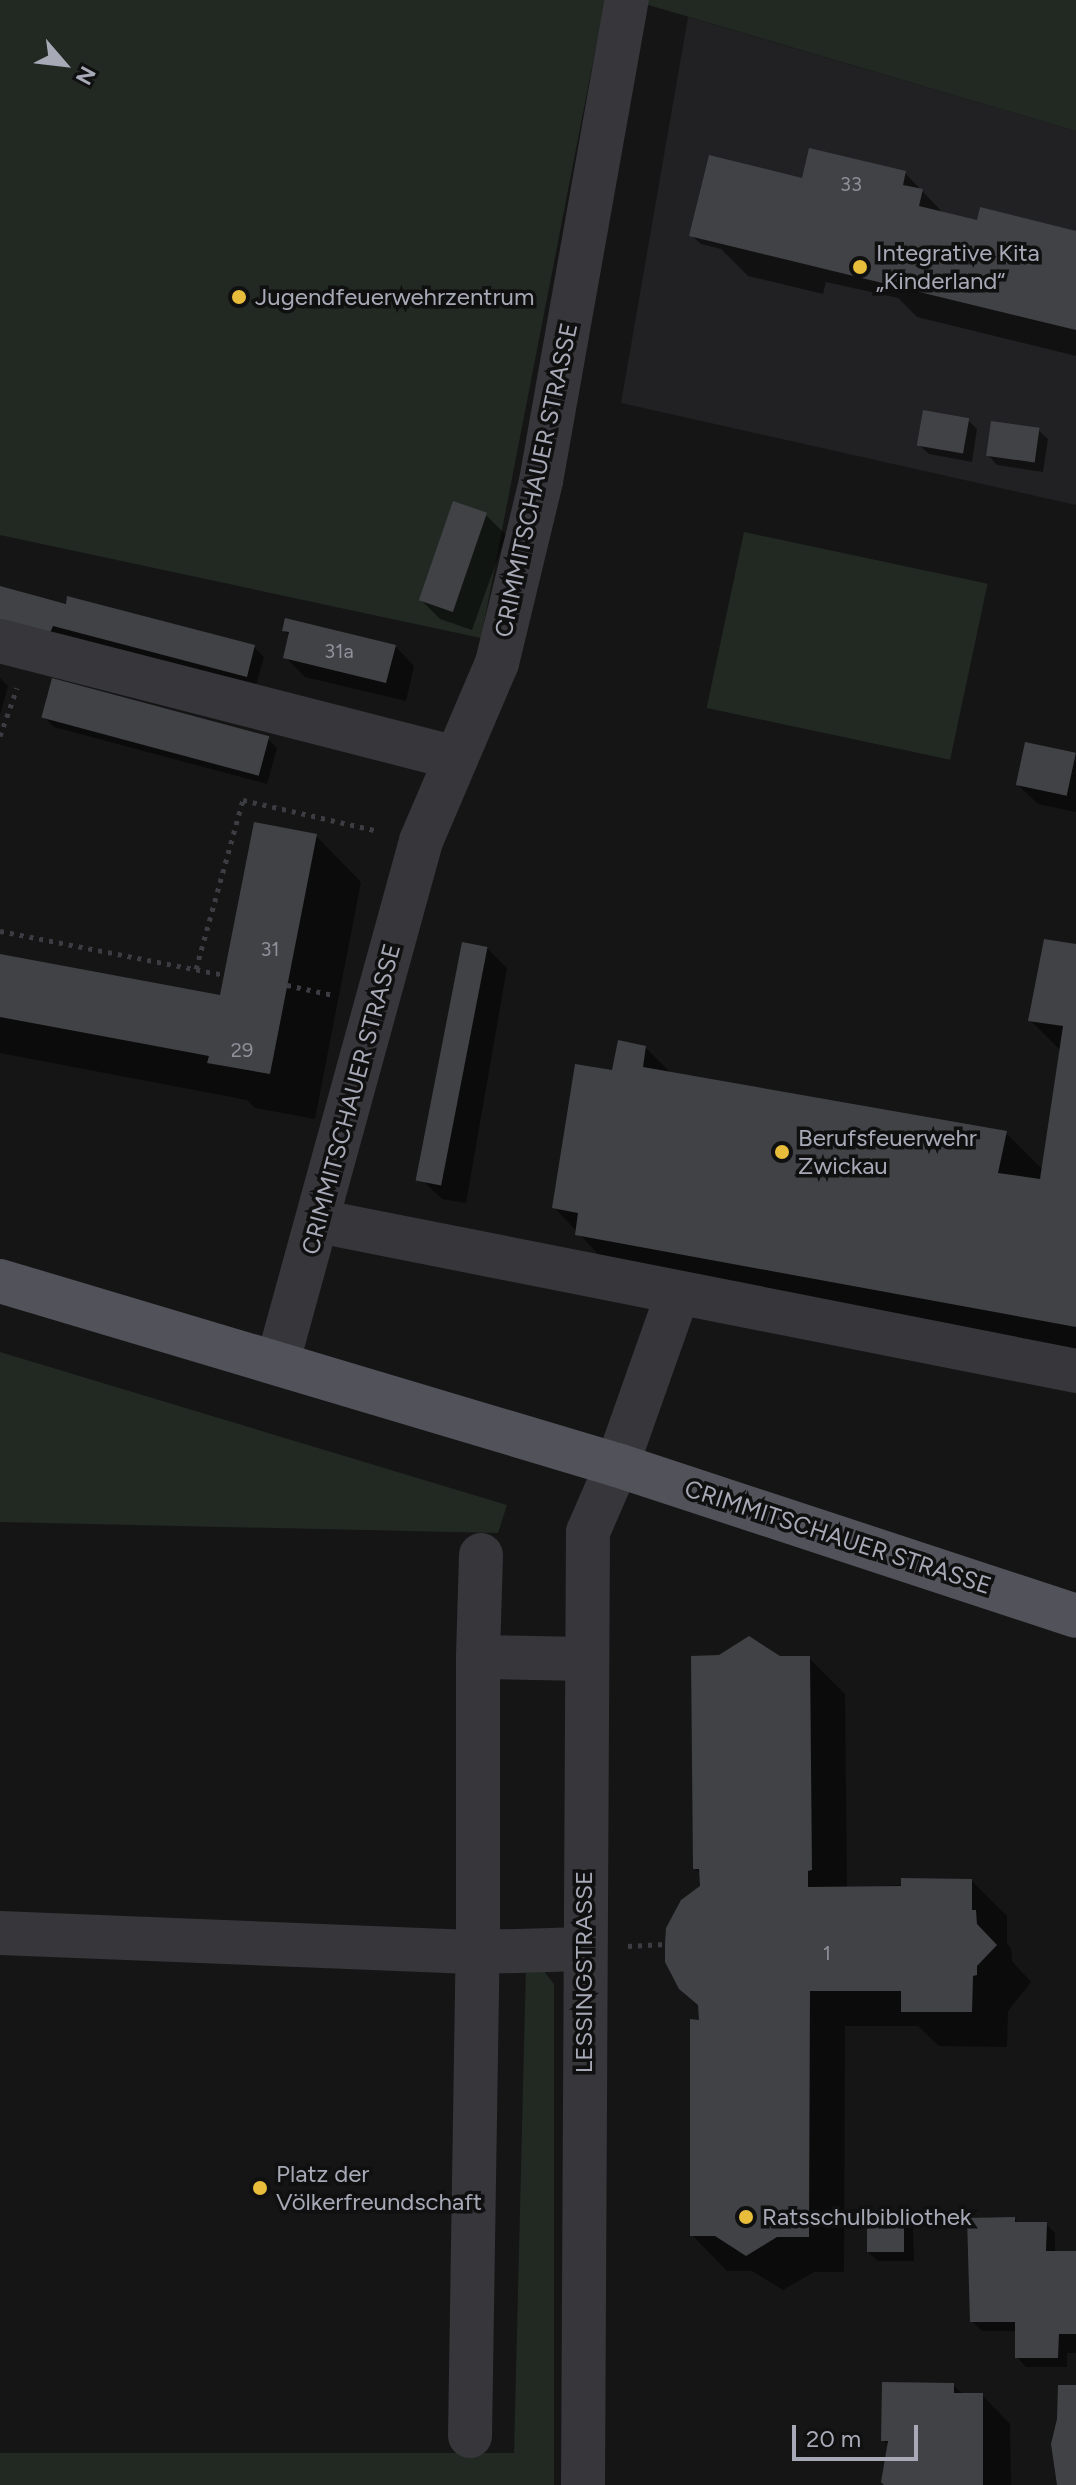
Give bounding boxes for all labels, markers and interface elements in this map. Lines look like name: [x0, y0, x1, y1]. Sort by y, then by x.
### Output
north arrow: [24, 24, 104, 104]
text: N: [70, 62, 102, 89]
house number: 33: [840, 172, 862, 196]
place label: Integrative Kita „Kinderland“: [876, 239, 1040, 295]
marker: Integrative Kita „Kinderland“: [851, 258, 869, 276]
place label: Jugendfeuerwehrzentrum: [255, 283, 534, 311]
marker: Jugendfeuerwehrzentrum: [230, 288, 248, 306]
street label: CRIMMITSCHAUER STRASSE: [489, 320, 583, 640]
house number: 31a: [324, 639, 354, 663]
house number: 31: [260, 937, 280, 961]
street label: CRIMMITSCHAUER STRASSE: [296, 940, 406, 1258]
house number: 29: [231, 1038, 253, 1062]
place label: Berufsfeuerwehr Zwickau: [798, 1124, 977, 1180]
marker: Berufsfeuerwehr Zwickau: [773, 1143, 791, 1161]
street label: CRIMMITSCHAUER STRASSE: [681, 1474, 995, 1600]
street label: LESSINGSTRASSE: [570, 1871, 598, 2073]
house number: 1: [823, 1941, 831, 1965]
place label: Platz der Völkerfreundschaft: [276, 2160, 482, 2216]
marker: Platz der Völkerfreundschaft: [251, 2179, 269, 2197]
place label: Ratsschulbibliothek: [762, 2203, 971, 2231]
marker: Ratsschulbibliothek: [737, 2208, 755, 2226]
scale bar: [796, 2409, 922, 2459]
text: 20 m: [806, 2424, 861, 2453]

